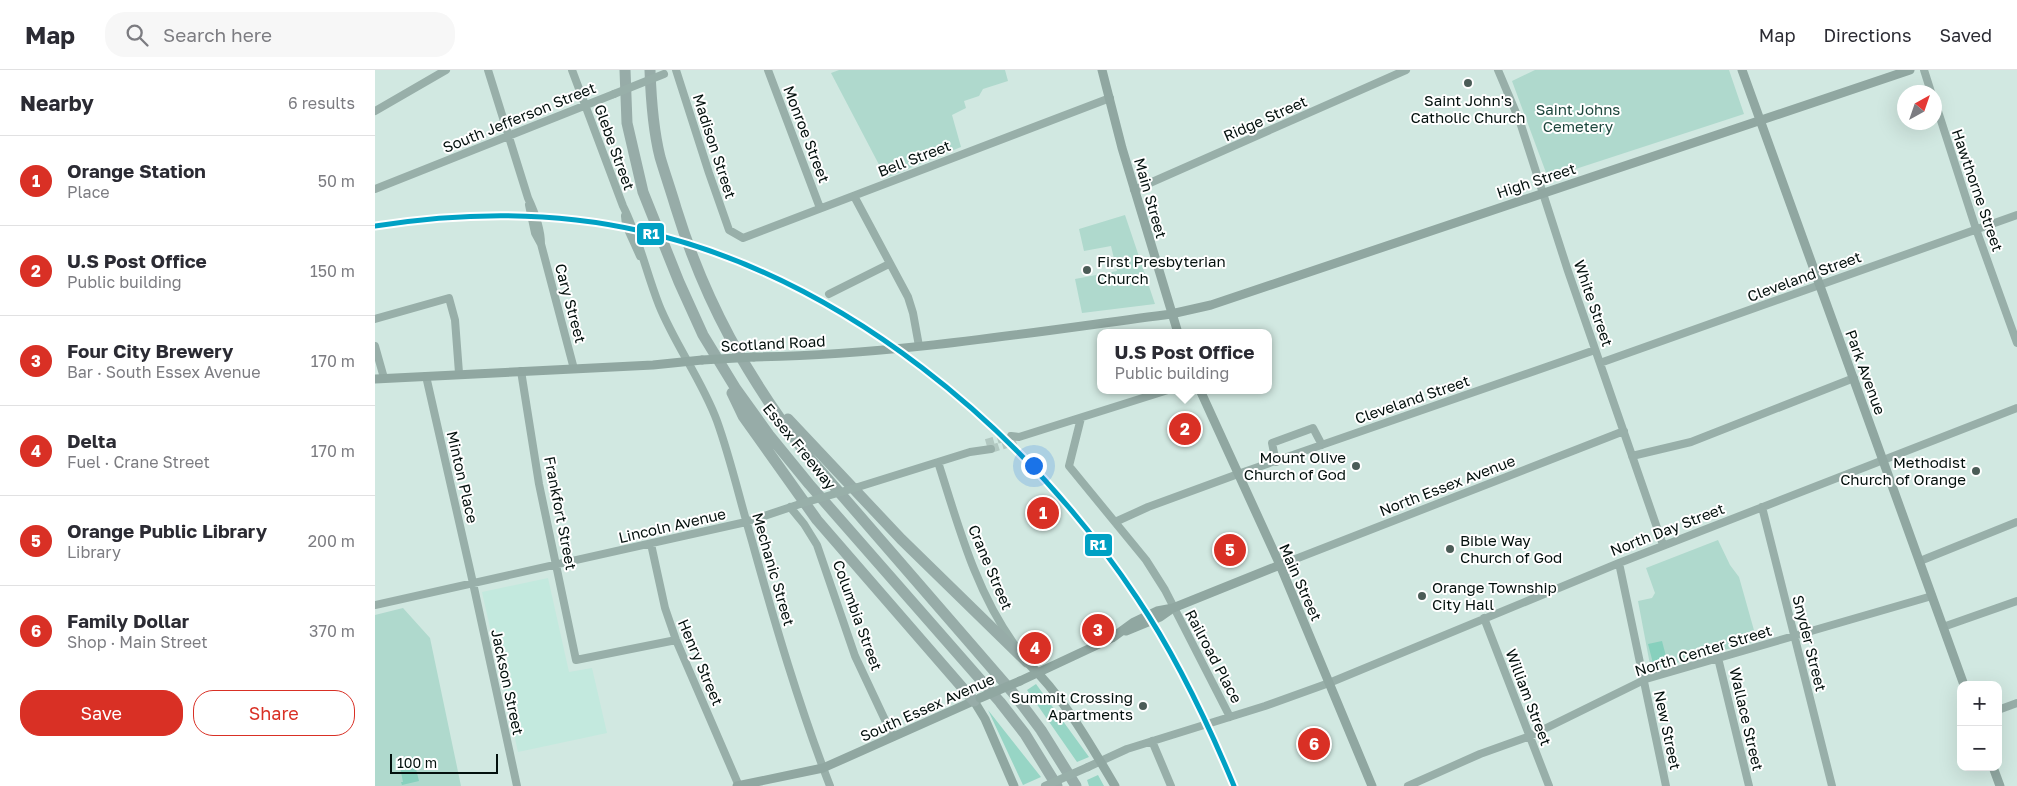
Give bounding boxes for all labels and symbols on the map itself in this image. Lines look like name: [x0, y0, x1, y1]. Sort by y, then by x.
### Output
marker: Saint John's Catholic Church: [1462, 77, 1474, 89]
street label: South Jefferson Street: [440, 78, 598, 156]
street label: Monroe Street: [780, 83, 834, 185]
north arrow: [1897, 85, 1942, 130]
street label: Madison Street: [690, 91, 740, 201]
place label: Saint John's Catholic Church: [1410, 91, 1526, 126]
street label: Ridge Street: [1220, 92, 1310, 144]
park label: Saint Johns Cemetery: [1536, 100, 1620, 135]
street label: Glebe Street: [591, 102, 639, 192]
street label: Hawthorne Street: [1949, 126, 2007, 254]
street label: Bell Street: [875, 136, 953, 180]
street label: Main Street: [1131, 156, 1171, 240]
street label: High Street: [1494, 159, 1578, 201]
line badge: R1: [636, 222, 665, 246]
text: R1: [643, 225, 659, 242]
street label: Cleveland Street: [1745, 247, 1863, 305]
place label: First Presbyterian Church: [1097, 252, 1226, 287]
street label: White Street: [1571, 257, 1617, 349]
street label: Cary Street: [552, 261, 590, 345]
marker: First Presbyterian Church: [1081, 264, 1093, 276]
street label: Park Avenue: [1842, 327, 1890, 417]
street label: Scotland Road: [720, 331, 826, 355]
street label: Cleveland Street: [1352, 371, 1472, 427]
street label: Essex Freeway: [760, 399, 841, 493]
pin: 2: [1169, 410, 1201, 448]
street label: Minton Place: [444, 429, 482, 525]
place label: Mount Olive Church of God: [1244, 448, 1346, 483]
street label: North Essex Avenue: [1377, 451, 1518, 519]
your location: [1021, 453, 1047, 479]
place label: Methodist Church of Orange: [1840, 453, 1966, 488]
street label: Frankfort Street: [541, 455, 581, 571]
marker: Mount Olive Church of God: [1350, 460, 1362, 472]
marker: Methodist Church of Orange: [1970, 465, 1982, 477]
pin: 1: [1027, 494, 1059, 532]
street label: North Day Street: [1607, 499, 1727, 559]
street label: Lincoln Avenue: [617, 504, 728, 546]
street label: Mechanic Street: [749, 510, 799, 628]
street label: Crane Street: [965, 522, 1017, 612]
pin: 5: [1214, 531, 1246, 569]
place label: Bible Way Church of God: [1460, 531, 1562, 566]
line badge: R1: [1084, 533, 1113, 557]
text: R1: [1090, 536, 1106, 553]
street label: Main Street: [1276, 541, 1326, 623]
marker: Bible Way Church of God: [1444, 543, 1456, 555]
street label: Columbia Street: [830, 557, 886, 673]
place label: Orange Township City Hall: [1432, 578, 1557, 613]
marker: Orange Township City Hall: [1416, 590, 1428, 602]
street label: Snyder Street: [1789, 593, 1831, 693]
street label: Railroad Place: [1182, 606, 1246, 706]
pin: 3: [1082, 611, 1114, 649]
street label: Henry Street: [675, 616, 727, 708]
street label: North Center Street: [1632, 621, 1774, 679]
street label: Jackson Street: [488, 627, 528, 737]
pin: 4: [1019, 629, 1051, 667]
street label: William Street: [1502, 646, 1556, 748]
street label: Wallace Street: [1726, 666, 1768, 772]
street label: South Essex Avenue: [857, 669, 997, 745]
place label: Summit Crossing Apartments: [1011, 688, 1133, 723]
street label: New Street: [1651, 689, 1685, 771]
marker: Summit Crossing Apartments: [1137, 700, 1149, 712]
pin: 6: [1298, 725, 1330, 763]
scale bar: [390, 751, 497, 774]

